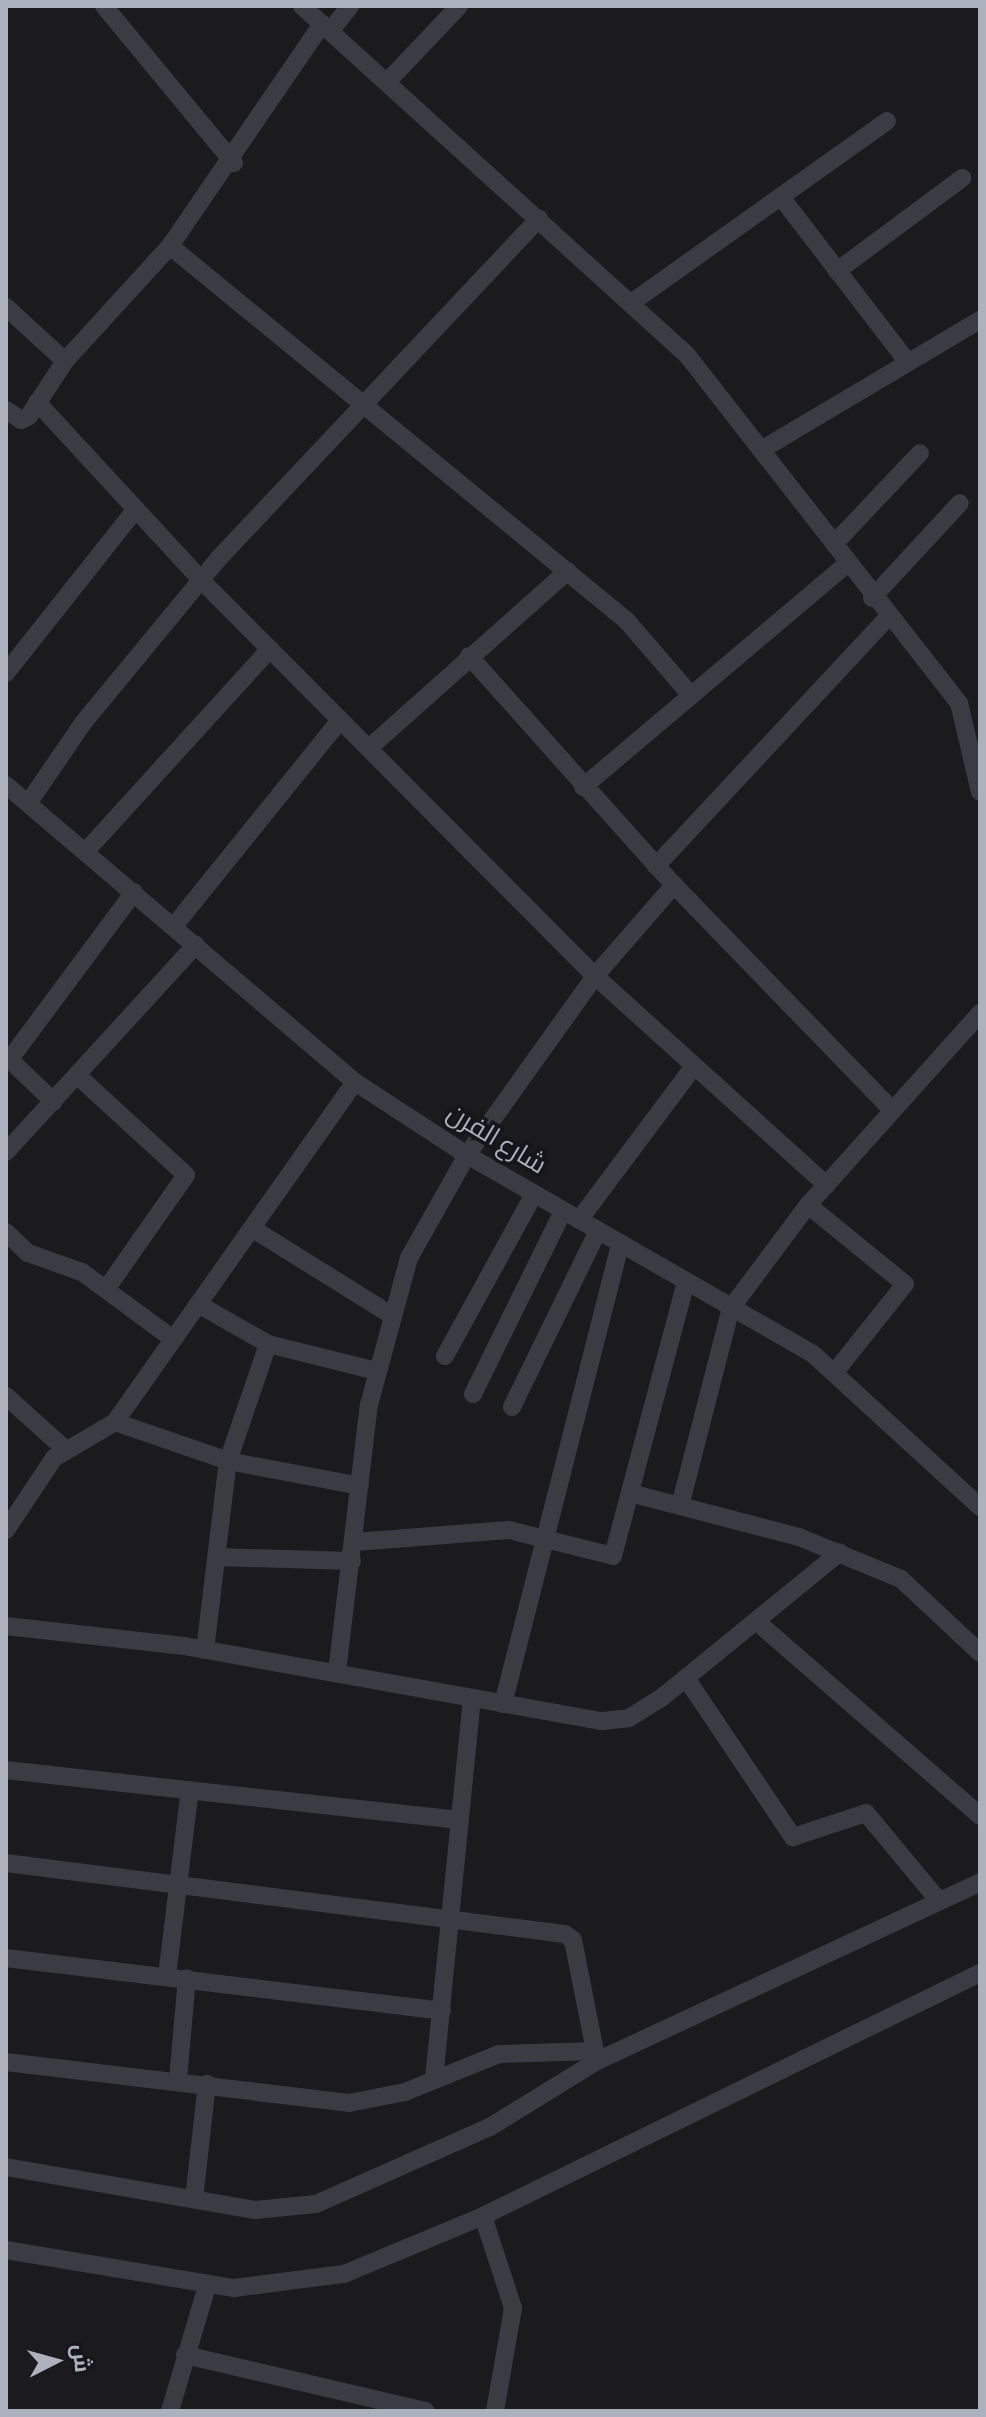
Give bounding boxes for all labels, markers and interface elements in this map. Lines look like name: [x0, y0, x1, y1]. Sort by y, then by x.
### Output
street label: شارع الفرن: [441, 1098, 551, 1182]
north arrow: [16, 2321, 96, 2401]
text: ش: [65, 2343, 95, 2374]

